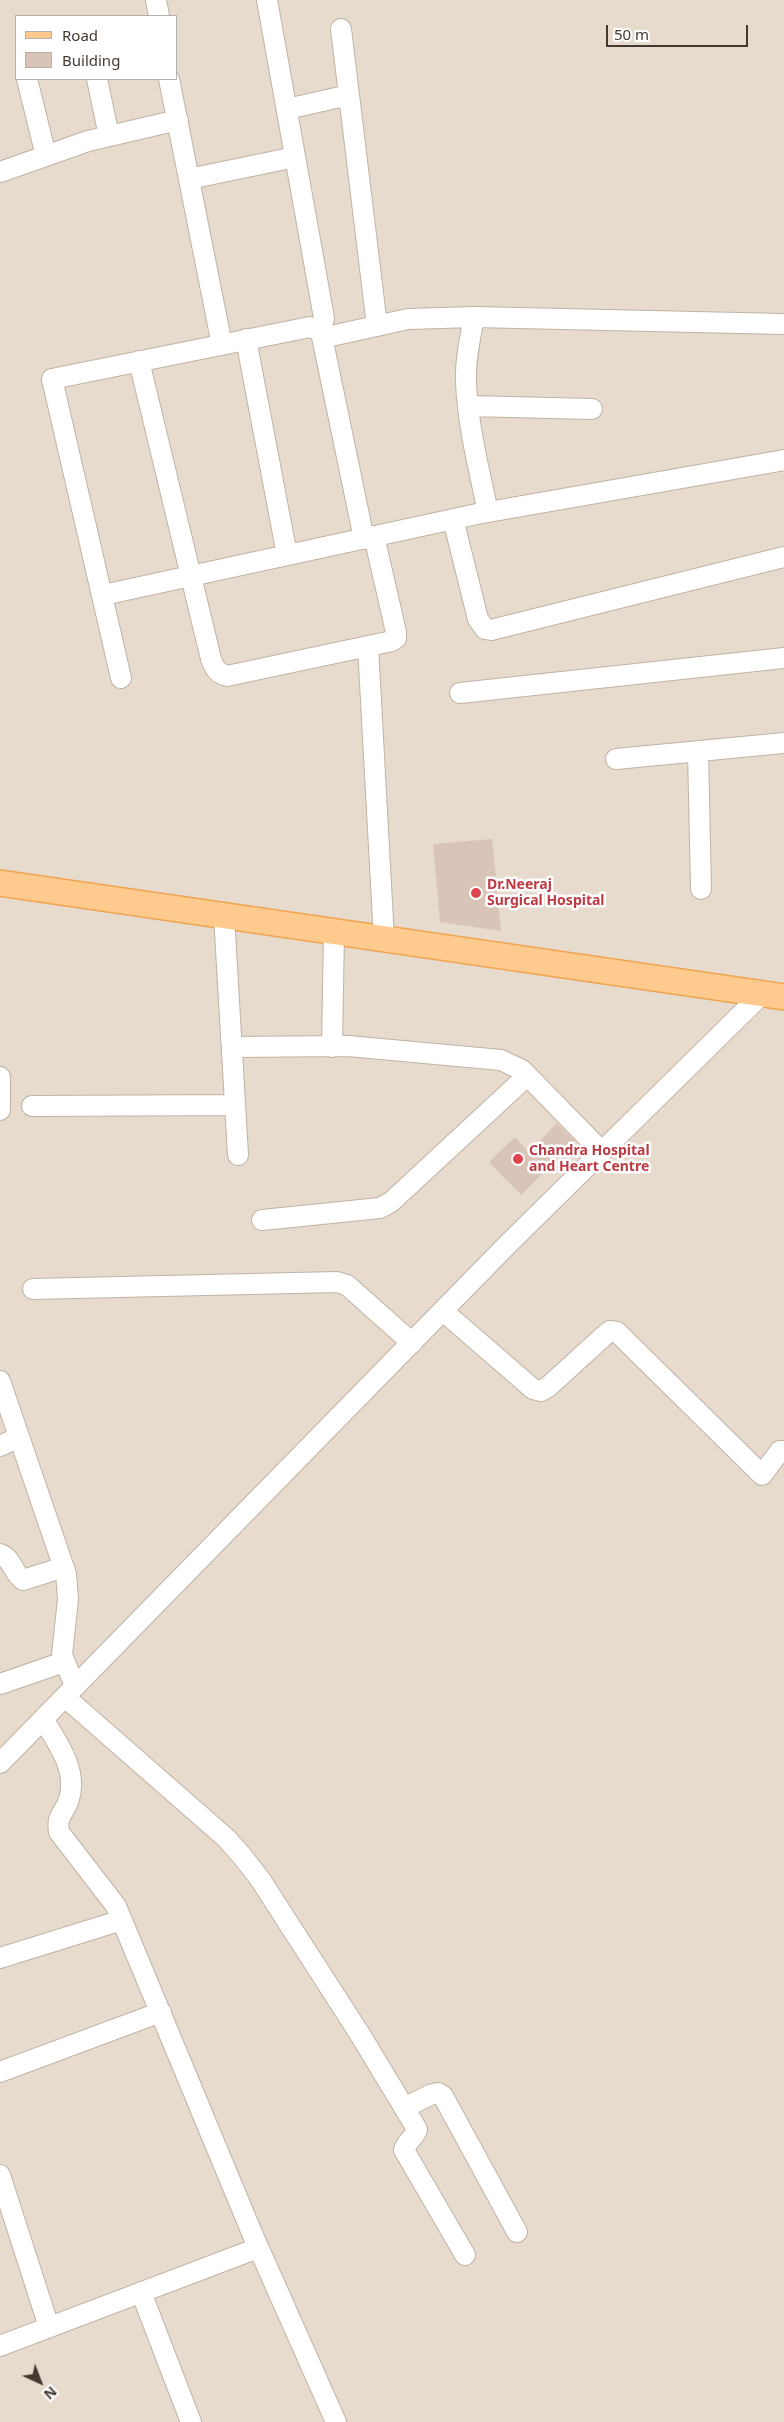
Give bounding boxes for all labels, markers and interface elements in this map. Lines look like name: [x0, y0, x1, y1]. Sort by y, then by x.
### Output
legend: [15, 15, 178, 80]
scale bar: [609, 15, 752, 47]
text: 50 m: [614, 24, 649, 44]
text: Road: [62, 25, 98, 45]
text: Building: [62, 50, 120, 70]
place label: Dr.Neeraj Surgical Hospital: [487, 877, 605, 910]
marker: Dr.Neeraj Surgical Hospital: [469, 886, 483, 900]
place label: Chandra Hospital and Heart Centre: [529, 1143, 650, 1176]
marker: Chandra Hospital and Heart Centre: [511, 1152, 525, 1166]
north arrow: [15, 2357, 65, 2407]
text: N: [40, 2382, 61, 2404]

